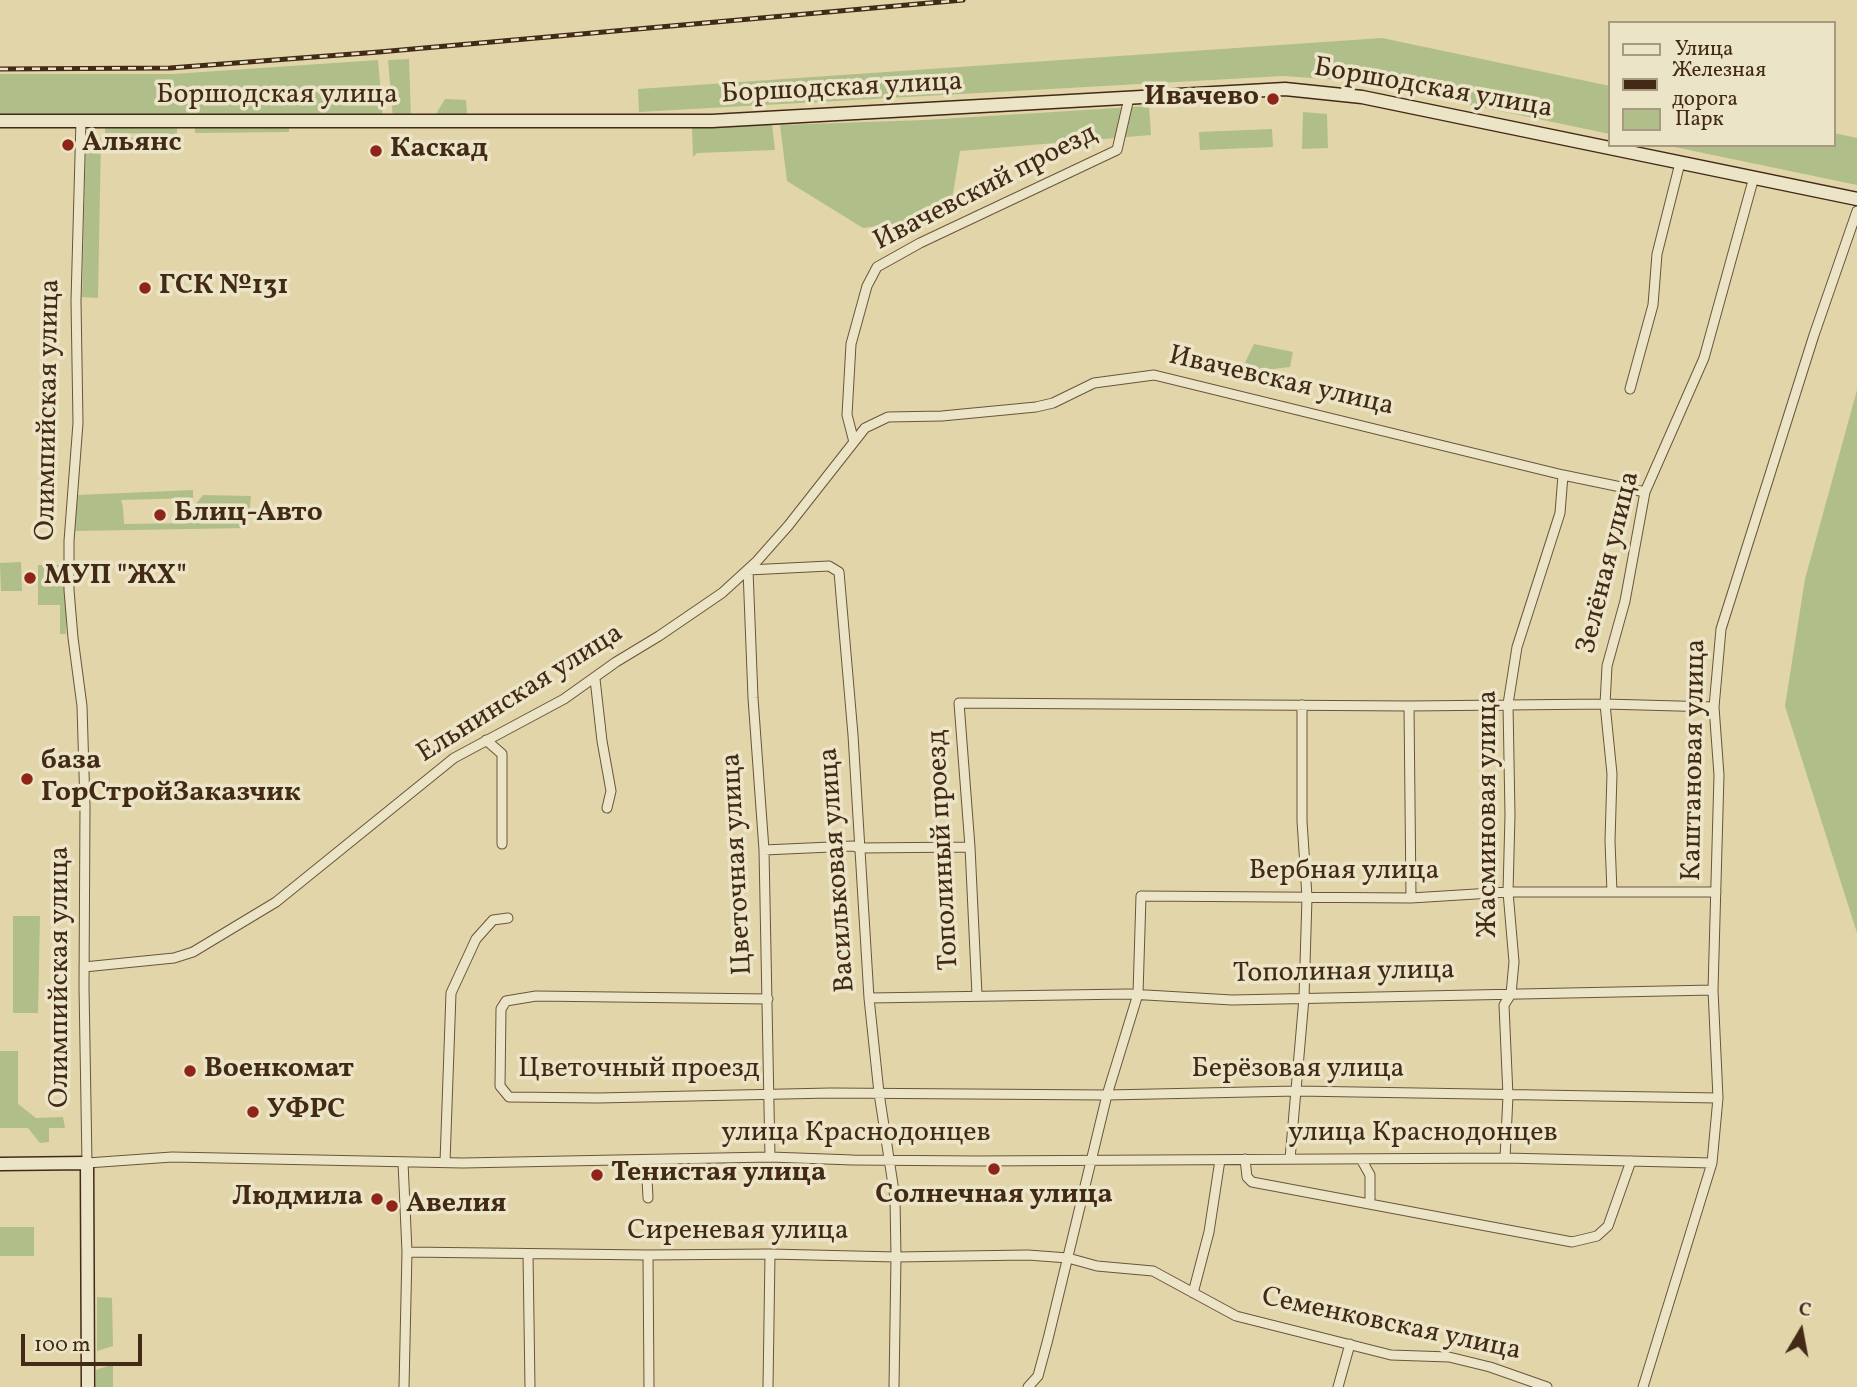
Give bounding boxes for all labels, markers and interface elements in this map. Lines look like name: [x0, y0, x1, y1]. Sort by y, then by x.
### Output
legend: [1608, 21, 1836, 147]
text: Улица: [1675, 35, 1733, 64]
street label: Боршодская улица: [1311, 52, 1555, 128]
text: Железная дорога: [1672, 56, 1766, 114]
street label: Боршодская улица: [720, 67, 964, 113]
street label: Боршодская улица: [156, 80, 398, 114]
place label: Ивачево: [1144, 82, 1259, 116]
marker: Ивачево: [1265, 91, 1281, 107]
text: Парк: [1675, 105, 1724, 134]
street label: Ивачевский проезд: [869, 118, 1103, 260]
place label: Альянс: [82, 128, 182, 162]
place label: Каскад: [390, 134, 488, 168]
marker: Альянс: [60, 137, 76, 153]
marker: Каскад: [368, 143, 384, 159]
place label: ГСК №131: [159, 271, 289, 305]
street label: Олимпийская улица: [31, 279, 69, 541]
marker: ГСК №131: [137, 280, 153, 296]
street label: Ивачевская улица: [1165, 341, 1397, 425]
street label: Зелёная улица: [1571, 468, 1649, 658]
place label: Блиц-Авто: [174, 498, 323, 532]
marker: Блиц-Авто: [152, 507, 168, 523]
place label: МУП "ЖХ": [44, 561, 187, 595]
marker: МУП "ЖХ": [22, 570, 38, 586]
street label: Ельнинская улица: [412, 618, 630, 772]
street label: Каштановая улица: [1677, 639, 1715, 881]
street label: Жасминовая улица: [1473, 690, 1507, 938]
street label: Тополиный проезд: [922, 729, 968, 971]
place label: база ГорСтройЗаказчик: [41, 746, 301, 812]
street label: Васильковая улица: [814, 746, 864, 994]
street label: Цветочная улица: [716, 752, 762, 976]
marker: база ГорСтройЗаказчик: [19, 771, 35, 787]
street label: Олимпийская улица: [45, 846, 79, 1108]
street label: Вербная улица: [1249, 856, 1439, 890]
street label: Тополиная улица: [1233, 955, 1455, 993]
place label: Военкомат: [204, 1054, 354, 1088]
street label: Цветочный проезд: [518, 1054, 760, 1088]
street label: Берёзовая улица: [1191, 1054, 1405, 1088]
marker: Военкомат: [182, 1063, 198, 1079]
place label: УФРС: [267, 1095, 345, 1129]
marker: УФРС: [245, 1104, 261, 1120]
street label: улица Краснодонцев: [721, 1118, 991, 1152]
street label: улица Краснодонцев: [1288, 1118, 1558, 1152]
place label: Тенистая улица: [611, 1158, 826, 1192]
marker: Солнечная улица: [986, 1161, 1002, 1177]
marker: Тенистая улица: [589, 1167, 605, 1183]
place label: Солнечная улица: [875, 1180, 1113, 1214]
place label: Людмила: [232, 1182, 363, 1216]
place label: Авелия: [406, 1189, 507, 1223]
marker: Людмила: [369, 1191, 385, 1207]
marker: Авелия: [384, 1198, 400, 1214]
street label: Сиреневая улица: [627, 1216, 849, 1250]
street label: Семенковская улица: [1258, 1282, 1524, 1370]
north arrow: [1766, 1296, 1836, 1366]
text: С: [1796, 1296, 1813, 1324]
scale bar: [24, 1320, 145, 1364]
text: 100 m: [34, 1331, 91, 1360]

